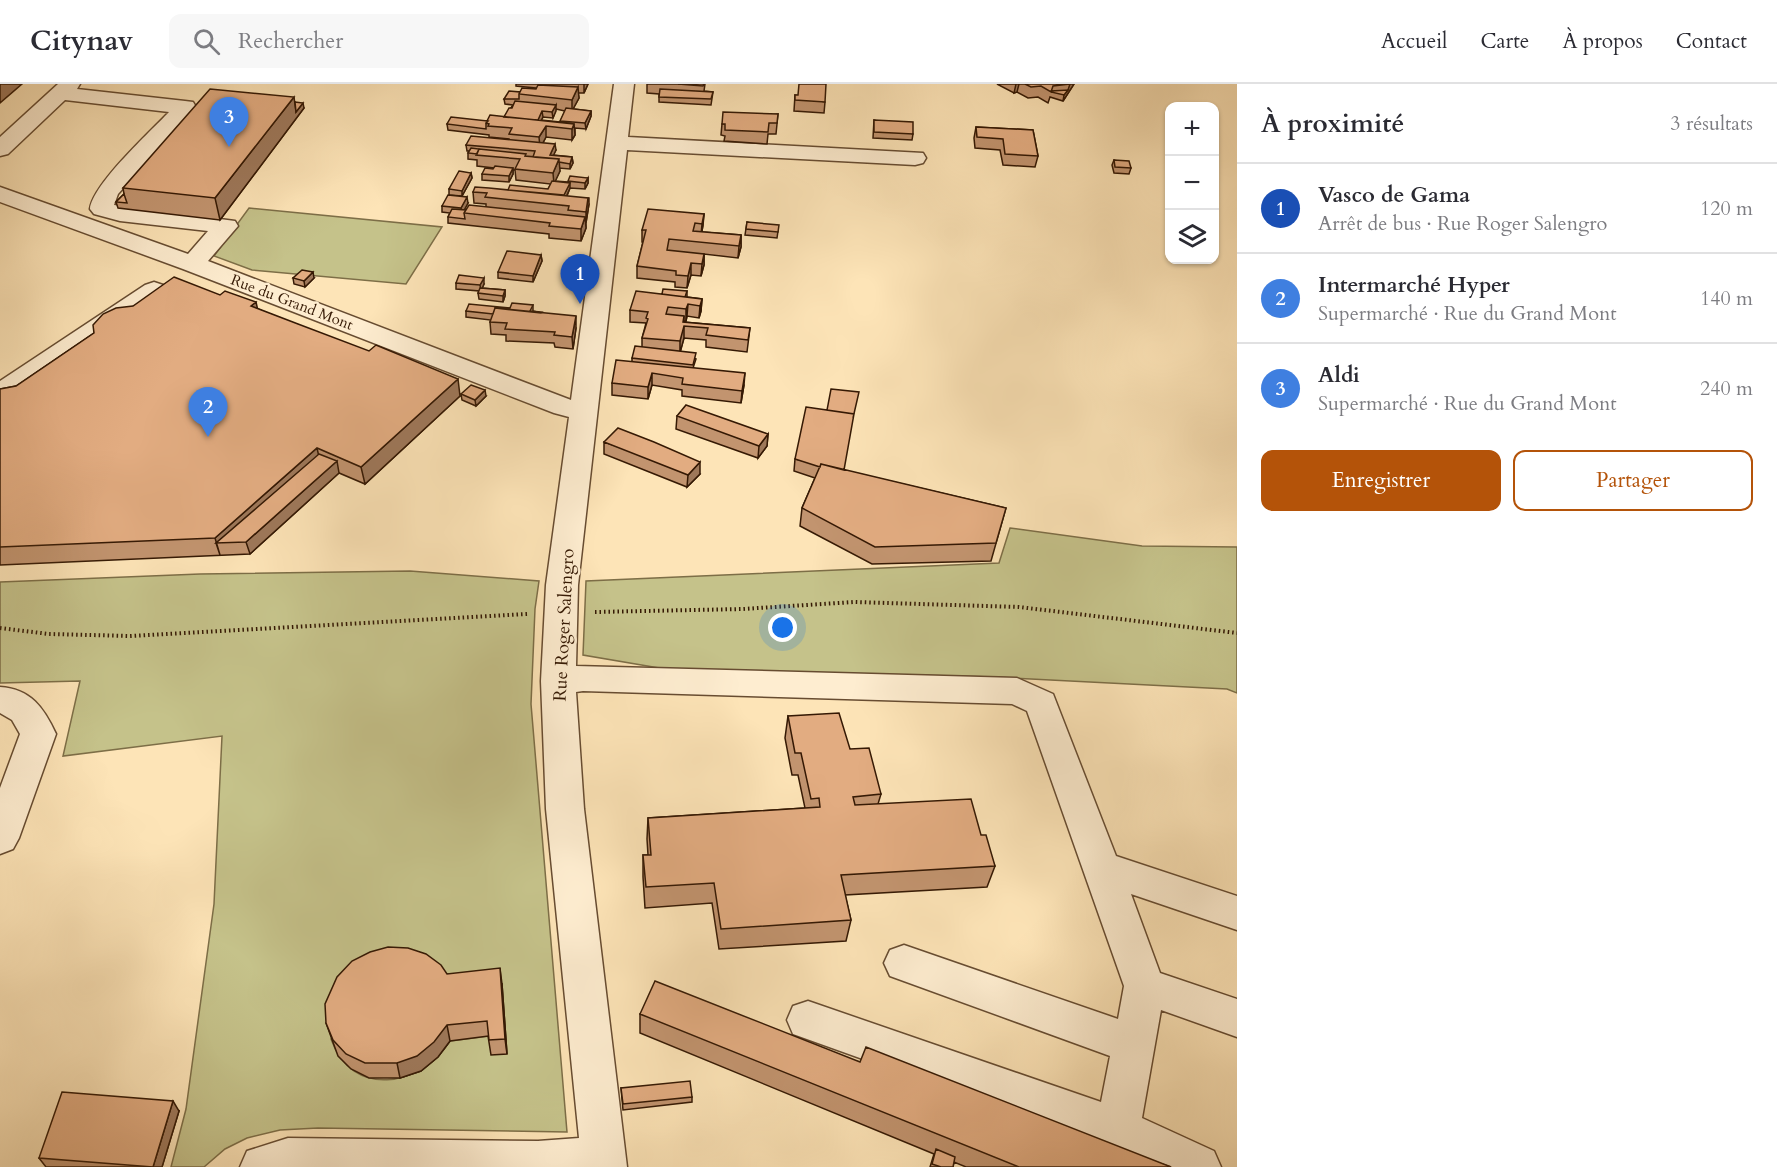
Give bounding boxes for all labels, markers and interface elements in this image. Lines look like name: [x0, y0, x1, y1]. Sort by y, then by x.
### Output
search box: [169, 14, 589, 68]
text: Citynav: [30, 22, 133, 60]
icon: search: [190, 25, 223, 58]
text: Rechercher: [238, 26, 343, 56]
text: Accueil: [1381, 27, 1447, 56]
text: Carte: [1480, 27, 1529, 56]
text: À propos: [1562, 27, 1643, 56]
text: Contact: [1676, 27, 1747, 56]
pin: 3: [210, 98, 248, 147]
map controls: [1165, 102, 1219, 264]
button: +: [1165, 102, 1219, 156]
text: À proximité: [1261, 106, 1404, 141]
text: 3 résultats: [1670, 110, 1753, 137]
button: −: [1165, 156, 1219, 210]
text: Vasco de Gama: [1318, 180, 1470, 210]
text: 1: [1275, 195, 1286, 222]
text: 120 m: [1700, 195, 1753, 222]
button: layers: [1165, 210, 1219, 264]
text: Arrêt de bus · Rue Roger Salengro: [1318, 210, 1607, 237]
pin: 1: [560, 254, 600, 304]
street label: Rue du Grand Mont: [228, 269, 356, 335]
text: Intermarché Hyper: [1318, 270, 1510, 300]
text: 2: [1275, 285, 1286, 312]
text: 140 m: [1700, 285, 1753, 312]
text: Supermarché · Rue du Grand Mont: [1318, 300, 1617, 327]
text: Aldi: [1318, 360, 1360, 390]
text: 3: [1275, 375, 1286, 402]
text: 240 m: [1700, 375, 1753, 402]
pin: 2: [188, 388, 228, 437]
text: Supermarché · Rue du Grand Mont: [1318, 390, 1617, 417]
button: Enregistrer: [1261, 450, 1501, 511]
button: Partager: [1513, 450, 1753, 511]
street label: Rue Roger Salengro: [548, 547, 581, 702]
your location: [768, 613, 797, 642]

